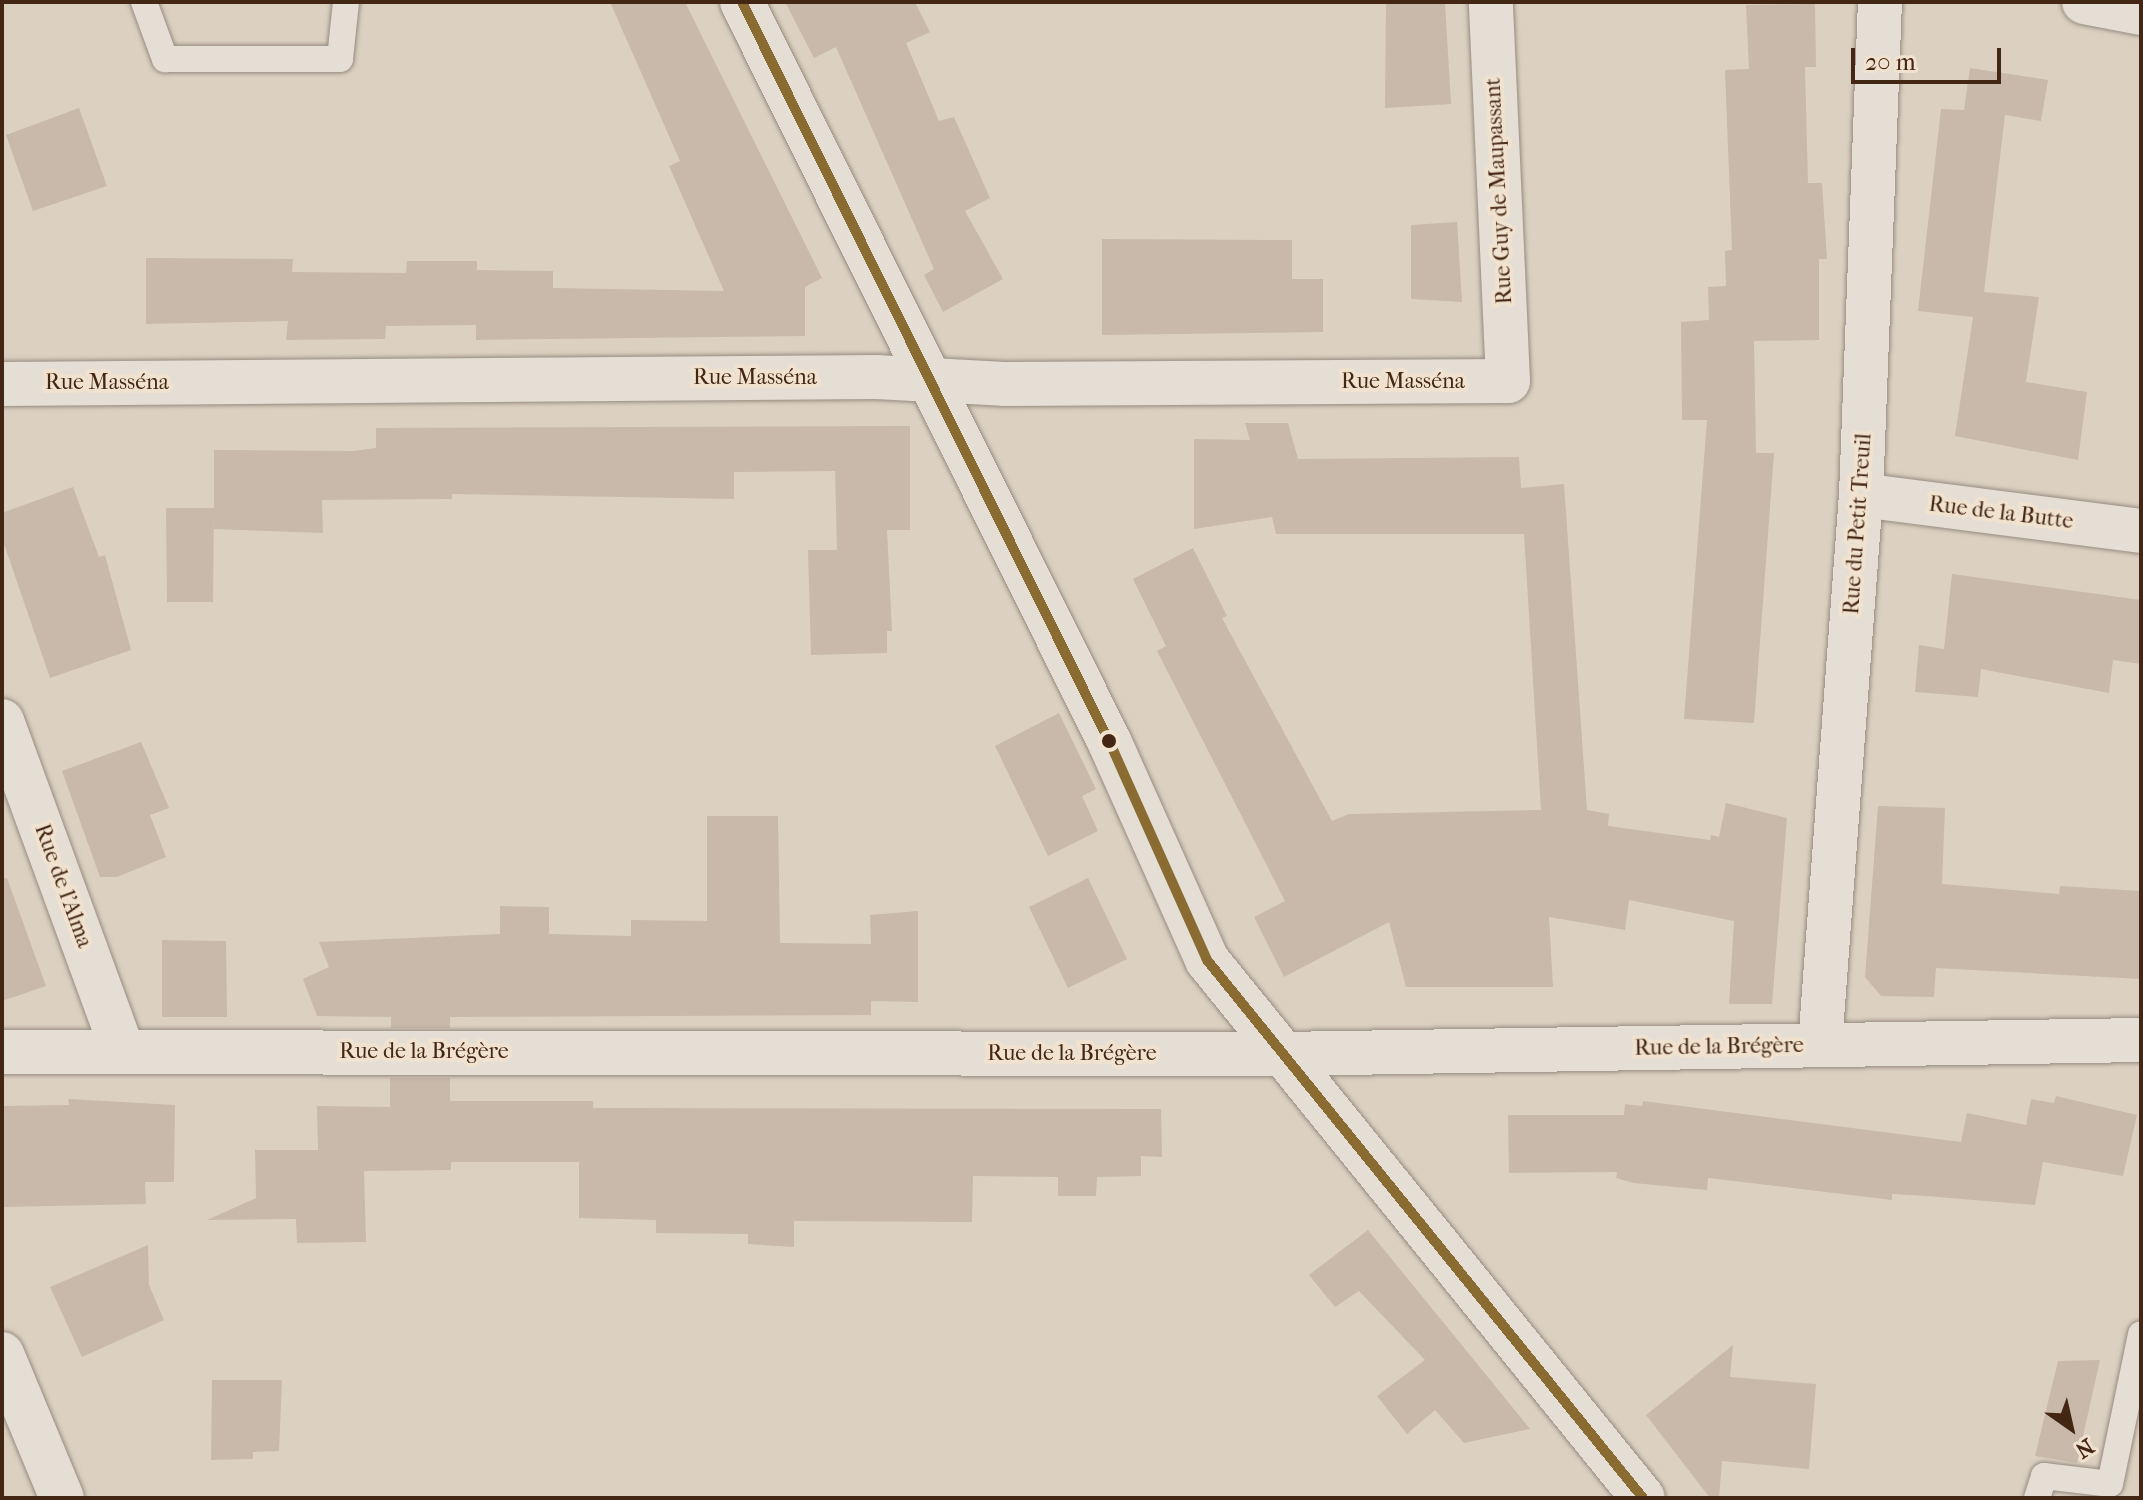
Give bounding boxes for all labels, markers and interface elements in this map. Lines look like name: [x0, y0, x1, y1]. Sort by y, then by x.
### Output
scale bar: [1855, 32, 2005, 82]
text: 20 m: [1865, 48, 1916, 76]
street label: Rue Guy de Maupassant: [1480, 77, 1518, 305]
street label: Rue Masséna: [693, 365, 817, 391]
street label: Rue Masséna: [1341, 369, 1465, 395]
street label: Rue Masséna: [45, 370, 169, 396]
street label: Rue du Petit Treuil: [1839, 433, 1877, 615]
street label: Rue de la Butte: [1927, 491, 2075, 535]
unlabelled marker: [1101, 733, 1117, 749]
street label: Rue de l'Alma: [28, 821, 98, 951]
street label: Rue de la Brégère: [1634, 1032, 1804, 1062]
street label: Rue de la Brégère: [339, 1039, 509, 1065]
street label: Rue de la Brégère: [987, 1041, 1157, 1067]
north arrow: [2031, 1388, 2111, 1468]
text: N: [2070, 1432, 2099, 1463]

